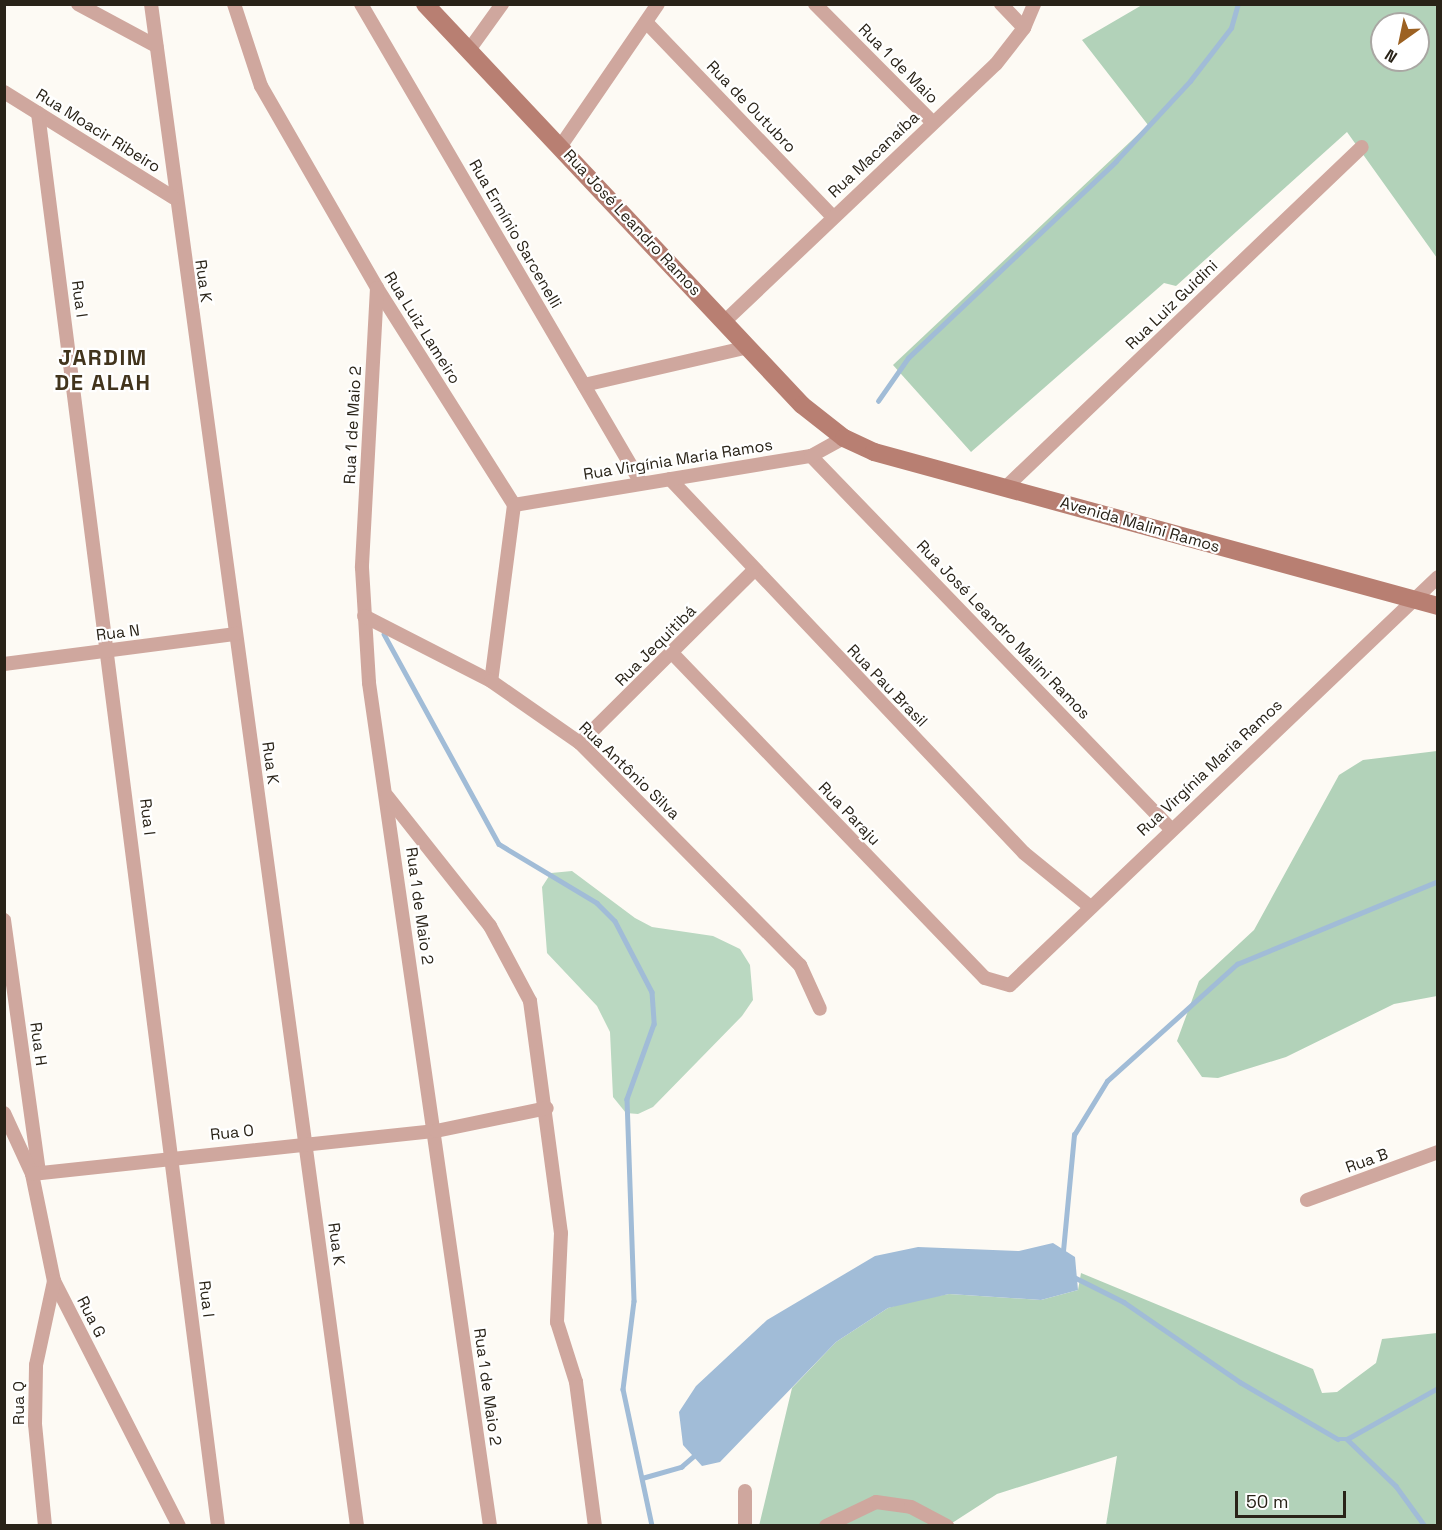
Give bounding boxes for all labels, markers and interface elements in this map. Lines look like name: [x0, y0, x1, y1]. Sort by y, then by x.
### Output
north arrow: [1370, 12, 1430, 72]
street label: Rua 1 de Maio: [854, 20, 942, 108]
text: N: [1381, 44, 1401, 68]
street label: Rua de Outubro: [702, 57, 800, 157]
street label: Rua Moacir Ribeiro: [32, 85, 164, 177]
street label: Rua Macanaíba: [825, 108, 923, 202]
street label: Rua José Leandro Ramos: [559, 146, 705, 300]
street label: Rua Ermínio Sarcenelli: [465, 156, 565, 312]
street label: Rua Luiz Guidini: [1122, 256, 1222, 354]
street label: Rua K: [191, 258, 215, 304]
street label: Rua Luiz Lameiro: [380, 268, 464, 388]
street label: Rua I: [67, 279, 91, 319]
district label: JARDIM DE ALAH: [54, 344, 152, 396]
street label: Rua 1 de Maio 2: [340, 365, 366, 485]
street label: Rua Virgínia Maria Ramos: [582, 436, 774, 484]
street label: Avenida Malini Ramos: [1058, 493, 1222, 557]
street label: Rua José Leandro Malini Ramos: [912, 536, 1094, 724]
street label: Rua Jequitibá: [612, 602, 700, 690]
street label: Rua N: [95, 621, 141, 645]
street label: Rua Pau Brasil: [843, 641, 931, 731]
street label: Rua Virgínia Maria Ramos: [1133, 696, 1287, 840]
street label: Rua Antônio Silva: [575, 718, 683, 824]
street label: Rua K: [258, 740, 282, 786]
street label: Rua Paraju: [814, 778, 884, 850]
street label: Rua I: [135, 797, 159, 837]
street label: Rua 1 de Maio 2: [401, 846, 437, 966]
street label: Rua H: [25, 1021, 51, 1067]
street label: Rua O: [209, 1121, 255, 1145]
street label: Rua B: [1343, 1144, 1391, 1178]
street label: Rua K: [324, 1221, 348, 1267]
street label: Rua I: [194, 1279, 218, 1319]
street label: Rua G: [73, 1293, 109, 1341]
street label: Rua 1 de Maio 2: [469, 1327, 505, 1447]
street label: Rua Q: [9, 1381, 29, 1425]
scale bar: [1238, 1479, 1349, 1517]
text: 50 m: [1246, 1490, 1288, 1513]

